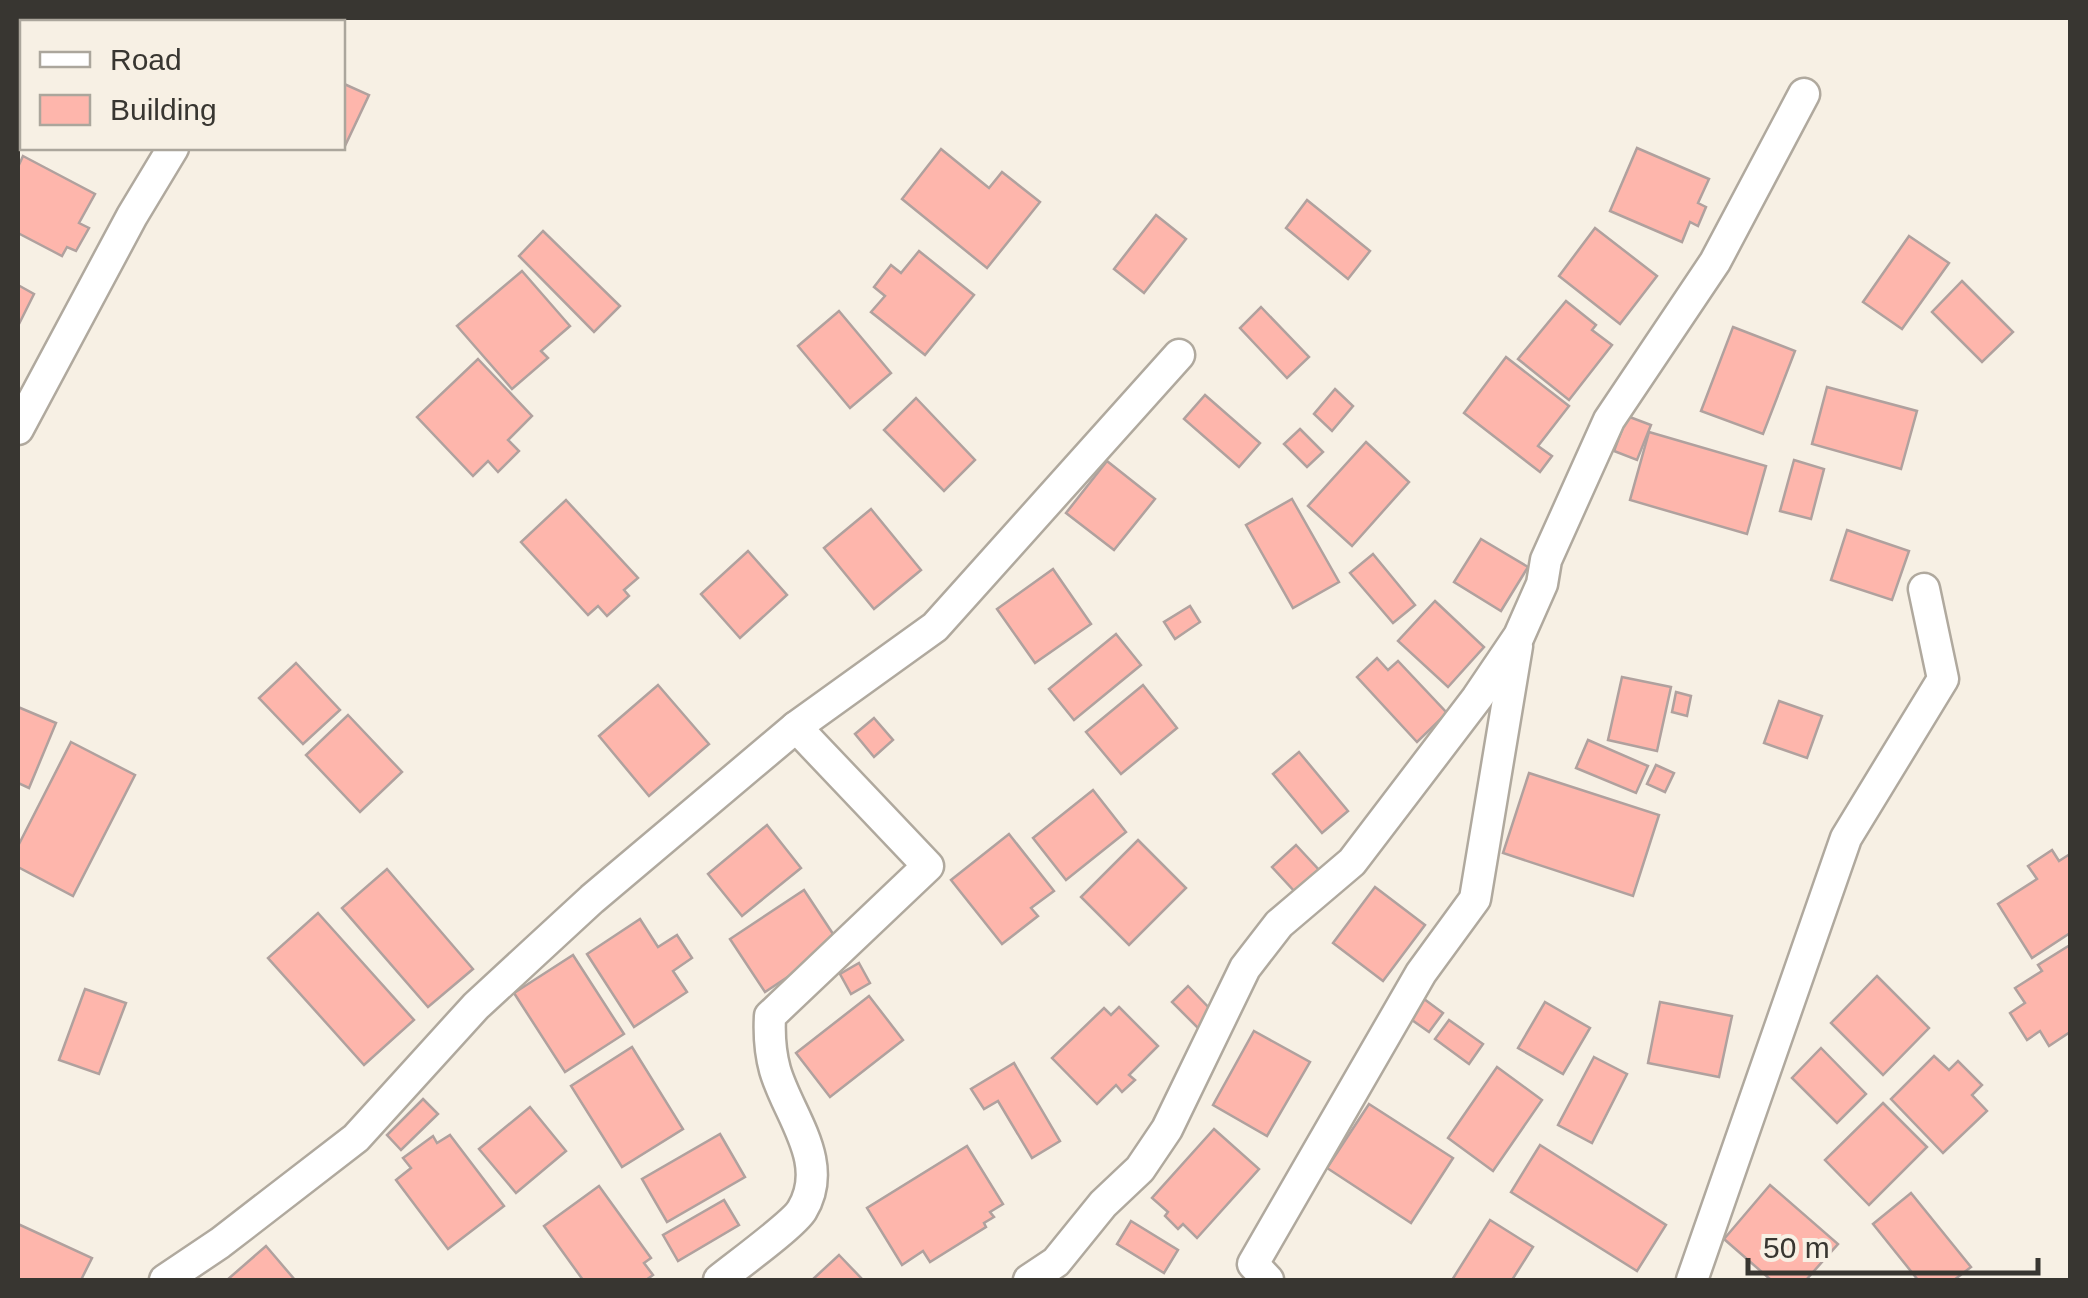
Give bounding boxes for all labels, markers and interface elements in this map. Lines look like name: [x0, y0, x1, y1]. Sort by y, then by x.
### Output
legend: [20, 20, 345, 150]
text: Road: [110, 43, 182, 76]
text: Building: [110, 93, 217, 126]
scale bar: [1748, 1213, 2038, 1275]
text: 50 m: [1763, 1231, 1830, 1264]

